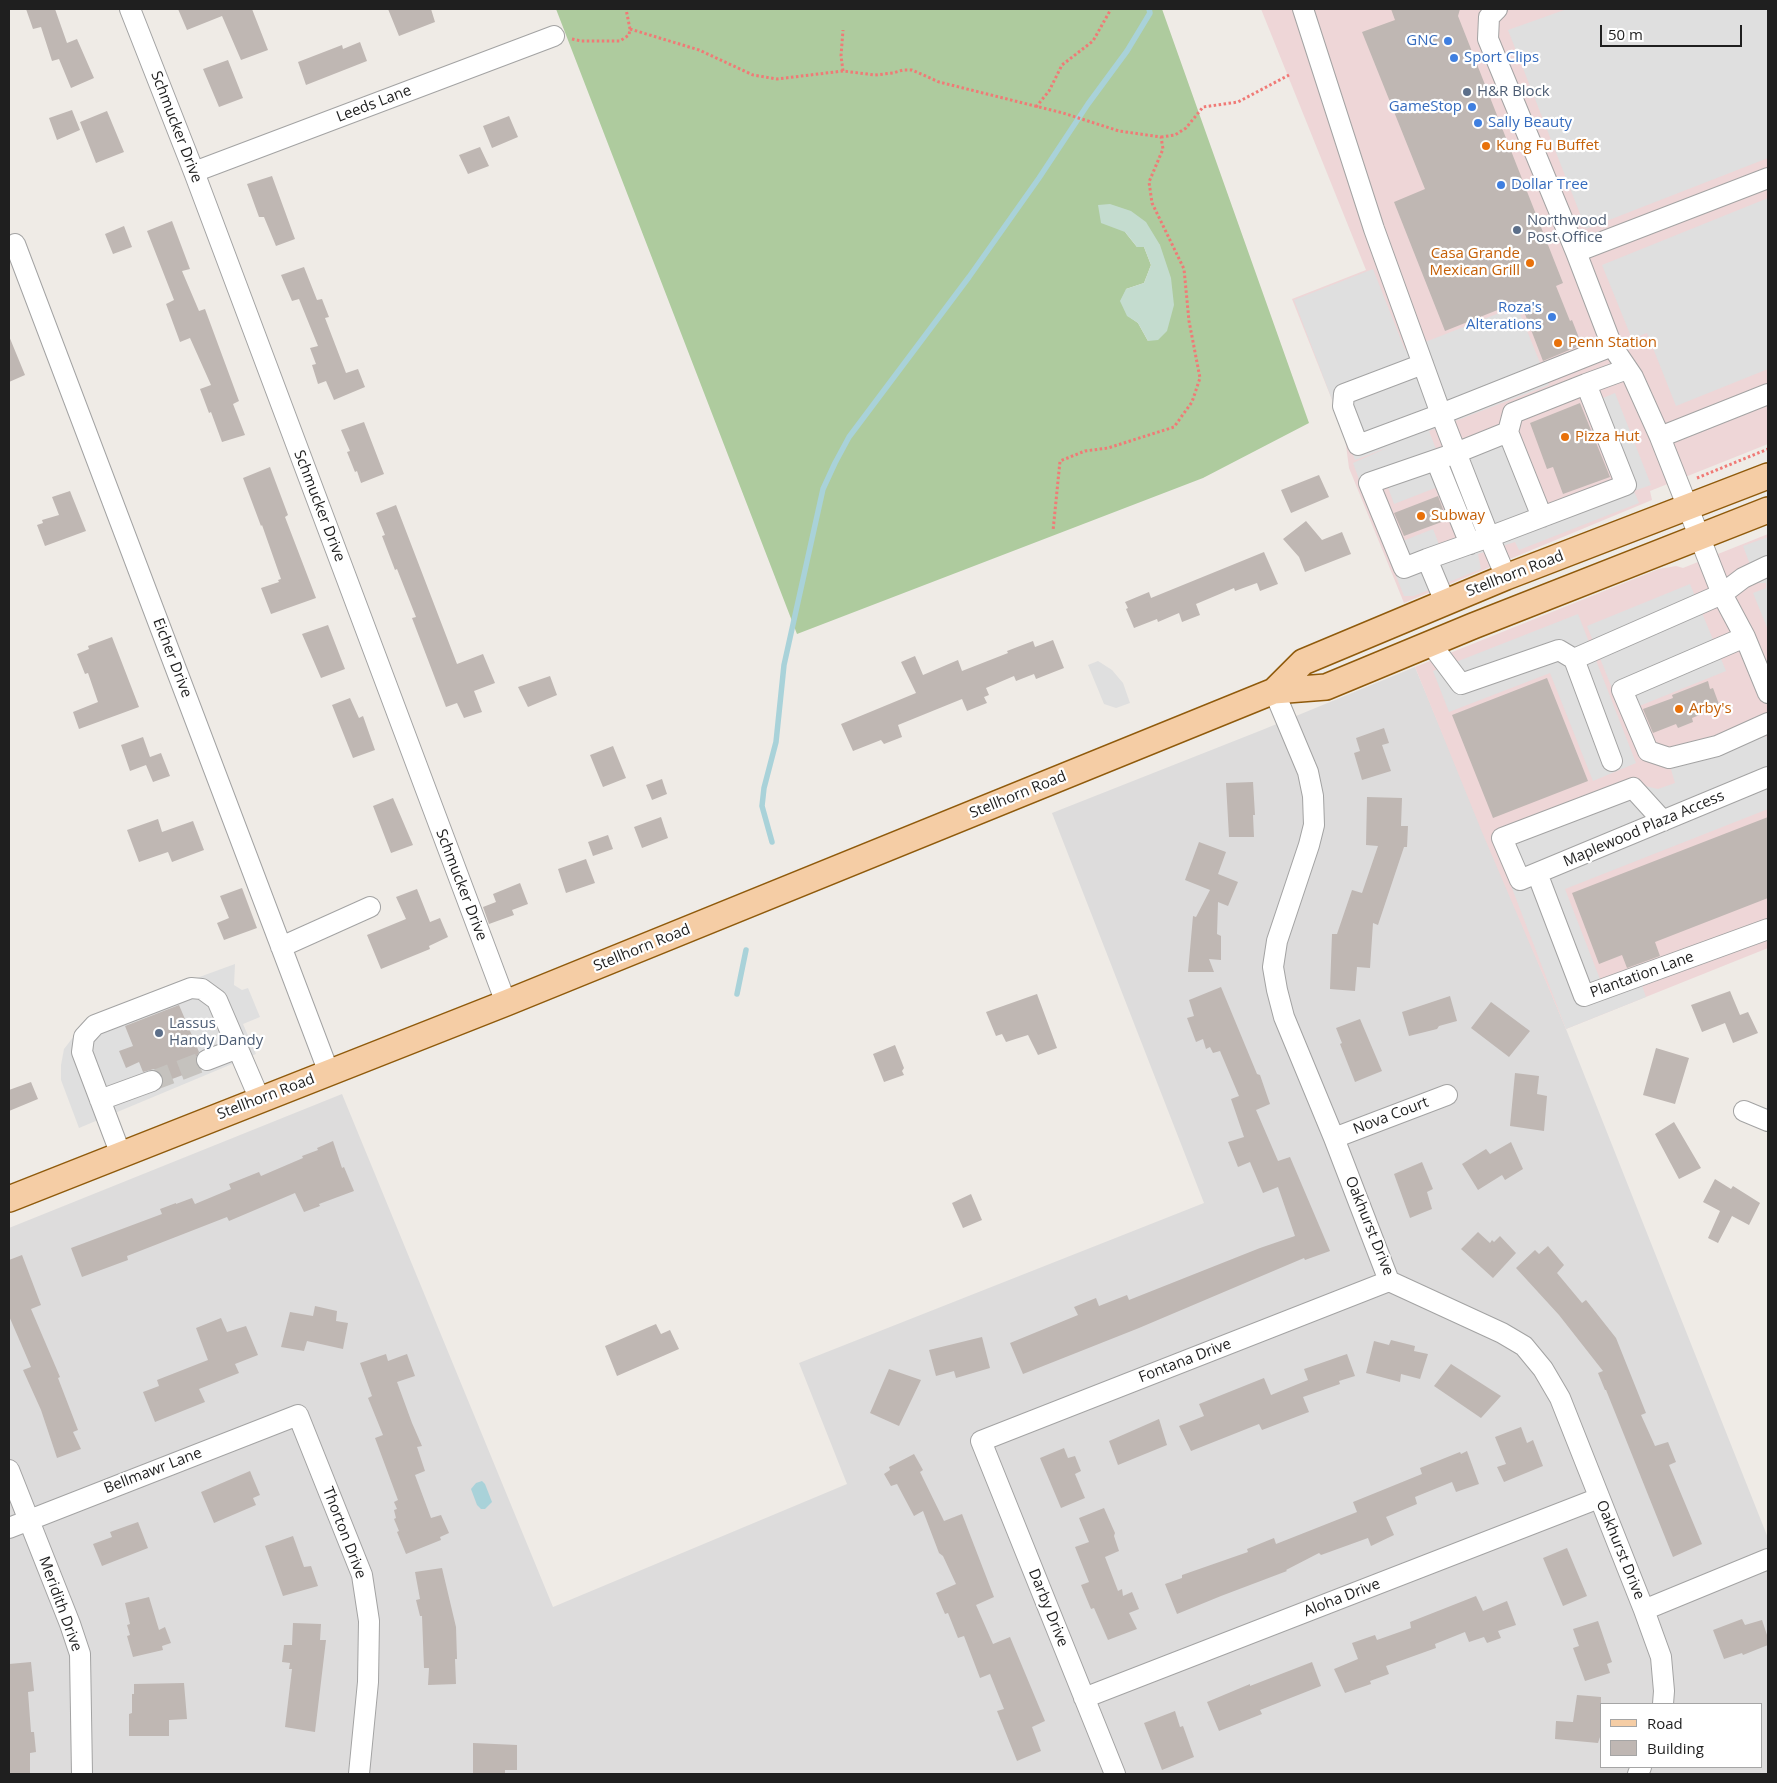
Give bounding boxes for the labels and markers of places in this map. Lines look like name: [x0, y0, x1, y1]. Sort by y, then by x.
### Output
place label: GNC: [1406, 32, 1438, 50]
marker: GNC: [1442, 35, 1454, 47]
place label: Sport Clips: [1464, 49, 1539, 67]
marker: Sport Clips: [1448, 52, 1460, 64]
place label: H&R Block: [1477, 83, 1550, 101]
marker: H&R Block: [1461, 86, 1473, 98]
place label: GameStop: [1389, 98, 1462, 116]
marker: GameStop: [1466, 101, 1478, 113]
place label: Sally Beauty: [1488, 114, 1572, 132]
marker: Sally Beauty: [1472, 117, 1484, 129]
place label: Kung Fu Buffet: [1496, 137, 1599, 155]
marker: Kung Fu Buffet: [1480, 140, 1492, 152]
place label: Dollar Tree: [1511, 176, 1588, 194]
marker: Dollar Tree: [1495, 179, 1507, 191]
place label: Northwood Post Office: [1527, 212, 1607, 247]
marker: Northwood Post Office: [1511, 224, 1523, 236]
place label: Casa Grande Mexican Grill: [1429, 245, 1520, 280]
marker: Casa Grande Mexican Grill: [1524, 257, 1536, 269]
place label: Roza's Alterations: [1466, 299, 1542, 334]
marker: Roza's Alterations: [1546, 311, 1558, 323]
place label: Penn Station: [1568, 334, 1657, 352]
marker: Penn Station: [1552, 337, 1564, 349]
place label: Pizza Hut: [1575, 428, 1640, 446]
marker: Pizza Hut: [1559, 431, 1571, 443]
place label: Subway: [1431, 507, 1485, 525]
marker: Subway: [1415, 510, 1427, 522]
place label: Arby's: [1689, 700, 1732, 718]
marker: Arby's: [1673, 703, 1685, 715]
place label: Lassus Handy Dandy: [169, 1015, 263, 1050]
marker: Lassus Handy Dandy: [153, 1027, 165, 1039]

